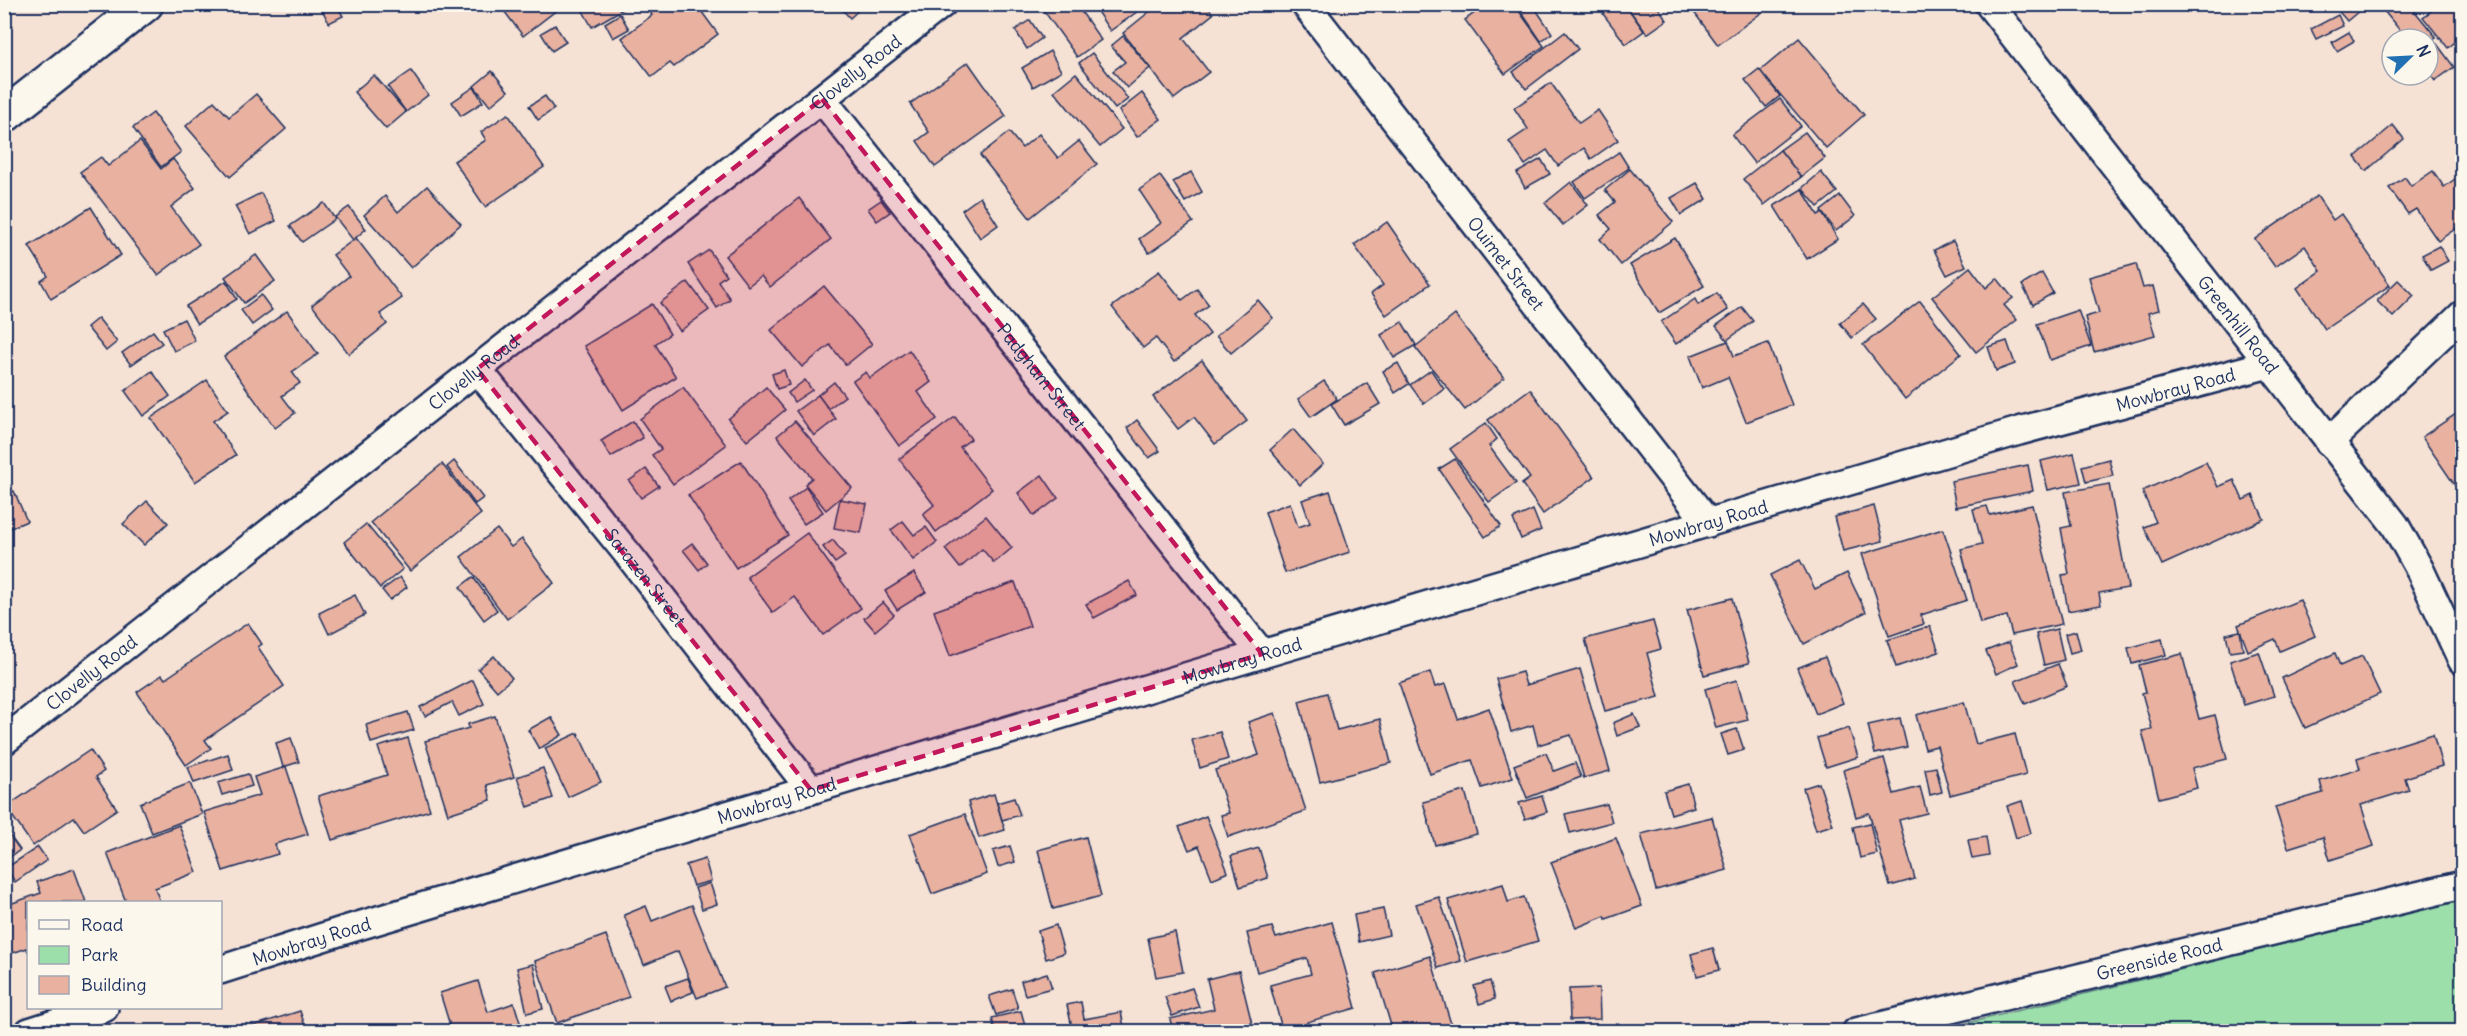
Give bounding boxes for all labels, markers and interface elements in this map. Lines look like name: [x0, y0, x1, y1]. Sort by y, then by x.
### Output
north arrow: [2380, 27, 2440, 87]
street label: Clovelly Road: [805, 29, 906, 115]
text: N: [2412, 42, 2435, 60]
street label: Ouimet Street: [1463, 212, 1550, 315]
street label: Greenhill Road: [2193, 270, 2284, 378]
street label: Padgham Street: [992, 318, 1091, 435]
street label: Clovelly Road: [423, 329, 524, 415]
street label: Mowbray Road: [2113, 362, 2238, 416]
street label: Mowbray Road: [1646, 494, 1771, 551]
street label: Sarazen Street: [600, 524, 691, 631]
street label: Clovelly Road: [41, 629, 142, 715]
street label: Mowbray Road: [1180, 631, 1305, 689]
street label: Mowbray Road: [715, 771, 839, 829]
legend: [27, 901, 222, 1009]
street label: Mowbray Road: [249, 911, 374, 970]
text: Road: [81, 913, 124, 936]
street label: Greenside Road: [2094, 932, 2225, 985]
text: Park: [81, 943, 118, 966]
text: Building: [81, 973, 146, 996]

